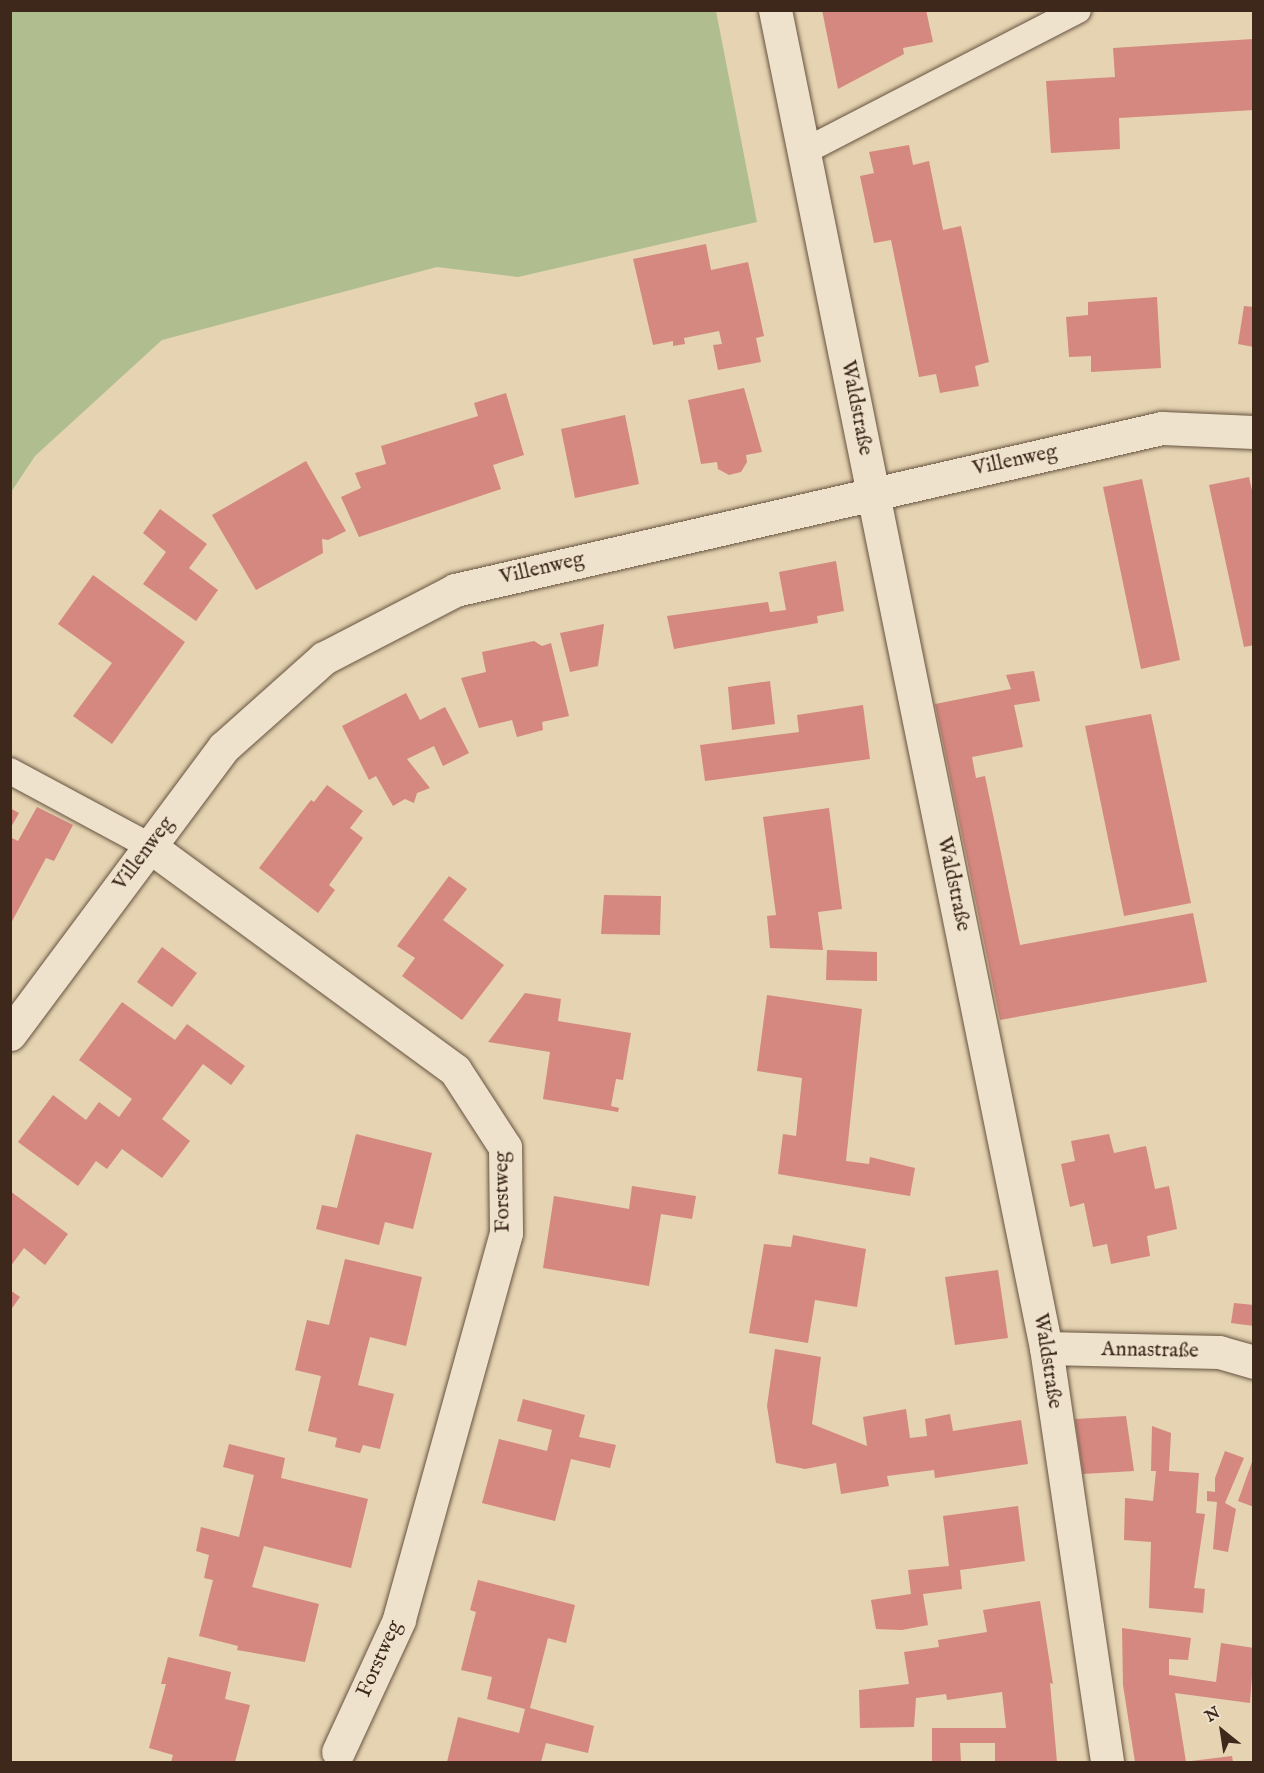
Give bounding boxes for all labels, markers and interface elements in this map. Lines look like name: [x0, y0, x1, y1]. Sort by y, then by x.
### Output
street label: Waldstraße: [834, 358, 878, 458]
street label: Villenweg: [970, 440, 1060, 482]
street label: Villenweg: [497, 547, 587, 591]
street label: Villenweg: [108, 812, 180, 896]
street label: Waldstraße: [931, 834, 975, 934]
street label: Forstweg: [490, 1151, 516, 1233]
street label: Waldstraße: [1027, 1311, 1067, 1411]
street label: Annastraße: [1101, 1338, 1199, 1364]
street label: Forstweg: [352, 1617, 408, 1701]
north arrow: [1192, 1701, 1252, 1761]
text: N: [1202, 1703, 1224, 1728]

